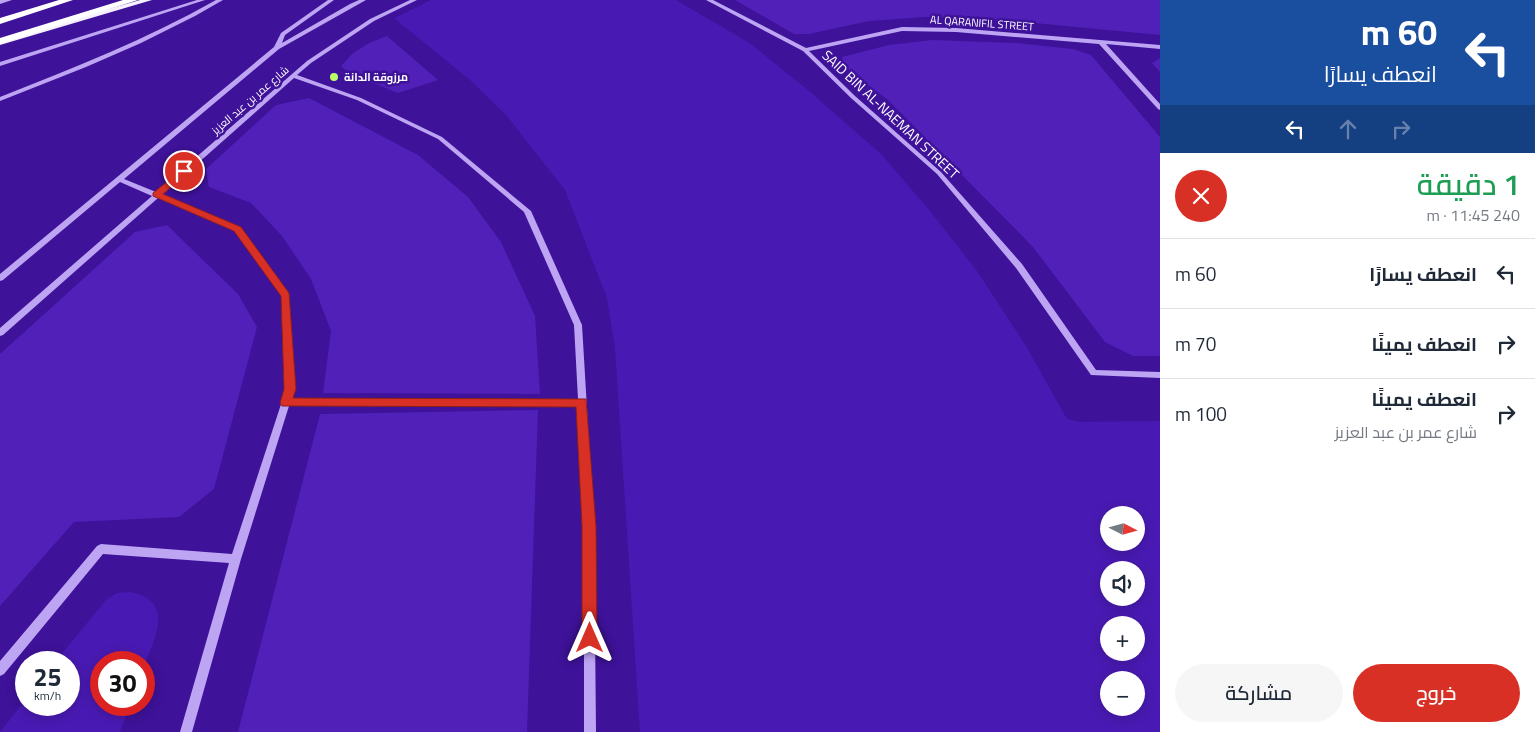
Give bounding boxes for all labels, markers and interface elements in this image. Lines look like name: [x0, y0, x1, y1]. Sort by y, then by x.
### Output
text: 60 m: [1361, 5, 1437, 59]
street label: AL QARANIFIL STREET: [930, 11, 1035, 35]
icon: left: [1455, 20, 1520, 85]
street label: SAID BIN AL-NAEMAN STREET: [818, 45, 965, 184]
text: انعطف يسارًا: [1324, 57, 1437, 91]
street label: شارع عمر بن عبد العزيز: [207, 62, 292, 139]
place label: مرزوقة الدانة: [344, 69, 408, 85]
marker: مرزوقة الدانة: [328, 71, 340, 83]
icon: left: [1281, 115, 1309, 143]
icon: ahead: [1334, 115, 1362, 143]
icon: right: [1387, 115, 1415, 143]
pin: [163, 150, 205, 192]
icon: arrive: [170, 157, 198, 185]
text: 1 دقيقة: [1417, 161, 1520, 207]
button: close: [1175, 170, 1227, 222]
text: 240 m · 11:45: [1426, 203, 1520, 227]
text: 60 m: [1175, 259, 1216, 288]
text: انعطف يسارًا: [1369, 259, 1477, 288]
icon: left: [1492, 260, 1520, 288]
text: 70 m: [1175, 329, 1216, 358]
text: انعطف يمينًا: [1372, 329, 1477, 358]
icon: right: [1492, 330, 1520, 358]
text: انعطف يمينًا: [1372, 384, 1477, 413]
text: 100 m: [1175, 399, 1227, 428]
icon: right: [1492, 400, 1520, 428]
text: شارع عمر بن عبد العزيز: [1335, 420, 1477, 444]
north arrow: [1100, 506, 1145, 551]
map controls: [1100, 506, 1145, 716]
button: sound: [1100, 561, 1145, 606]
position arrow: [563, 611, 615, 663]
button: +: [1100, 616, 1145, 661]
speed limit sign: 30: [90, 651, 155, 716]
text: 25: [33, 658, 62, 696]
button: مشاركة: [1175, 664, 1343, 722]
button: خروج: [1353, 664, 1520, 722]
button: −: [1100, 671, 1145, 716]
text: km/h: [34, 686, 61, 705]

